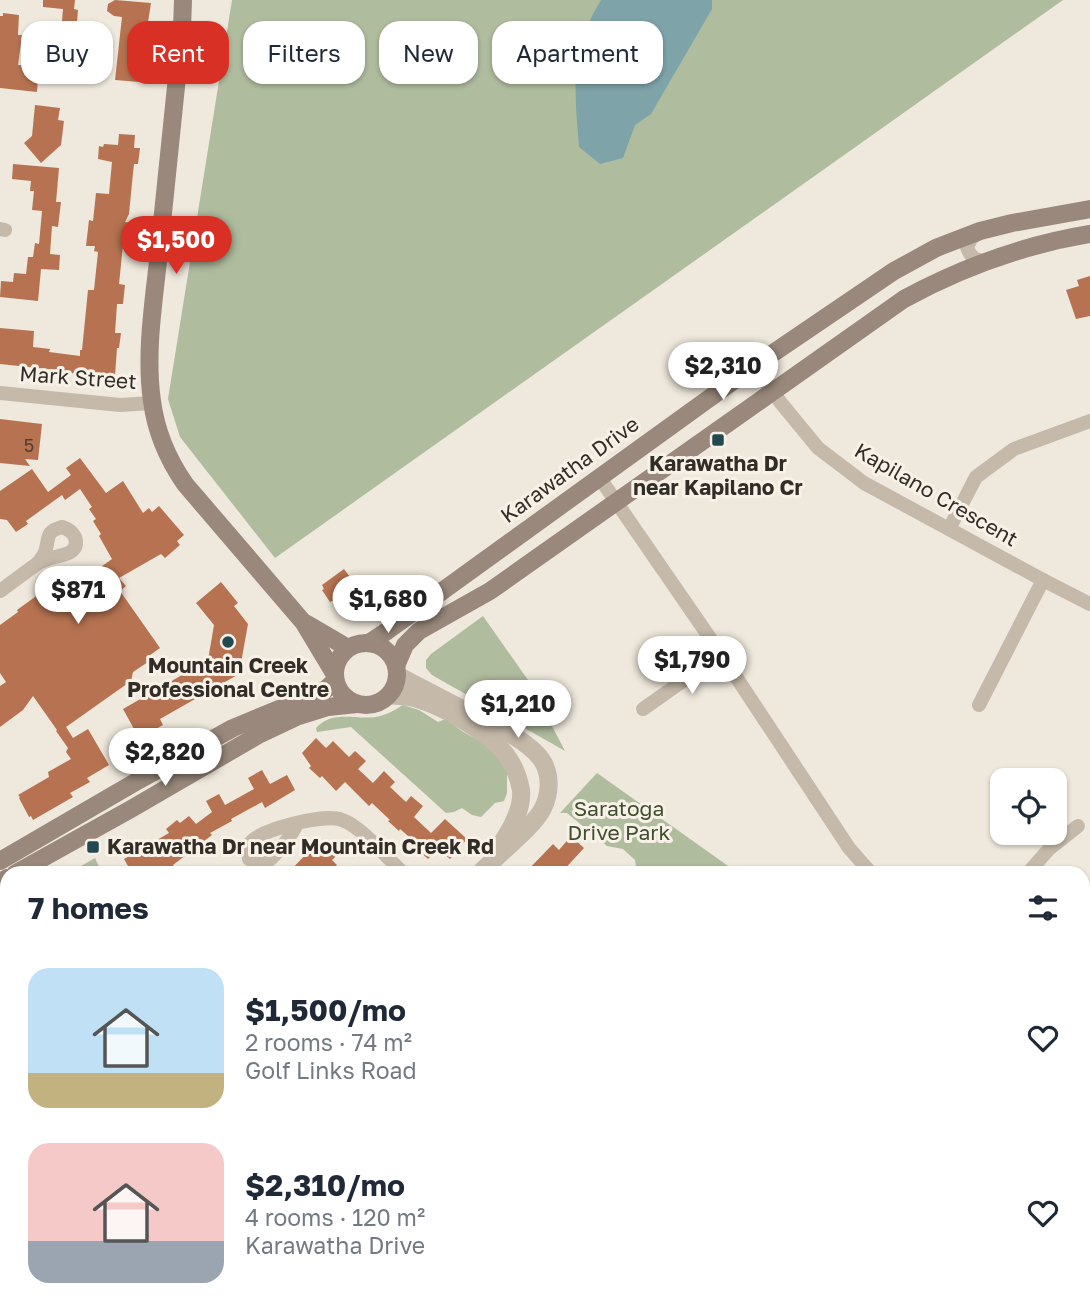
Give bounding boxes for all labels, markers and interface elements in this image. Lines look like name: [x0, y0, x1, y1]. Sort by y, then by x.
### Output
chip: Buy: [21, 21, 113, 84]
chip: Rent: [127, 21, 229, 84]
chip: Filters: [243, 21, 365, 84]
chip: New: [379, 21, 478, 84]
chip: Apartment: [492, 21, 663, 84]
pin: $1,500: [119, 216, 233, 276]
text: $1,500: [137, 225, 215, 253]
pin: $2,310: [666, 342, 780, 402]
text: $2,310: [684, 351, 762, 379]
street label: Mark Street: [19, 360, 138, 394]
street label: Karawatha Drive: [495, 410, 644, 528]
marker: Karawatha Dr near Kapilano Cr: [710, 432, 726, 448]
house number: 5: [24, 434, 34, 456]
street label: Kapilano Crescent: [850, 437, 1023, 551]
place label: Karawatha Dr near Kapilano Cr: [633, 450, 803, 500]
pin: $871: [37, 566, 119, 626]
text: $871: [51, 575, 105, 603]
pin: $1,680: [331, 576, 445, 635]
text: $1,680: [349, 584, 427, 612]
marker: Mountain Creek Professional Centre: [220, 634, 236, 650]
pin: $1,790: [635, 636, 749, 696]
text: $1,790: [654, 645, 730, 673]
place label: Mountain Creek Professional Centre: [127, 652, 329, 702]
pin: $1,210: [461, 680, 575, 740]
text: $1,210: [480, 689, 556, 717]
pin: $2,820: [108, 728, 222, 788]
text: $2,820: [125, 737, 205, 765]
map controls: [990, 768, 1067, 845]
button: locate: [990, 768, 1067, 845]
park label: Saratoga Drive Park: [568, 795, 671, 845]
place label: Karawatha Dr near Mountain Creek Rd: [107, 833, 494, 859]
marker: Karawatha Dr near Mountain Creek Rd: [85, 839, 101, 855]
icon: filters: [1024, 889, 1062, 927]
text: 7 homes: [28, 890, 149, 926]
text: $1,500/mo: [245, 992, 406, 1028]
icon: home: [84, 996, 168, 1080]
icon: heart: [1024, 1019, 1062, 1057]
text: 2 rooms · 74 m²: [245, 1028, 412, 1056]
text: Golf Links Road: [245, 1056, 417, 1084]
text: $2,310/mo: [245, 1167, 405, 1203]
icon: home: [84, 1171, 168, 1255]
icon: heart: [1024, 1194, 1062, 1232]
text: 4 rooms · 120 m²: [245, 1203, 425, 1231]
text: Karawatha Drive: [245, 1231, 425, 1259]

